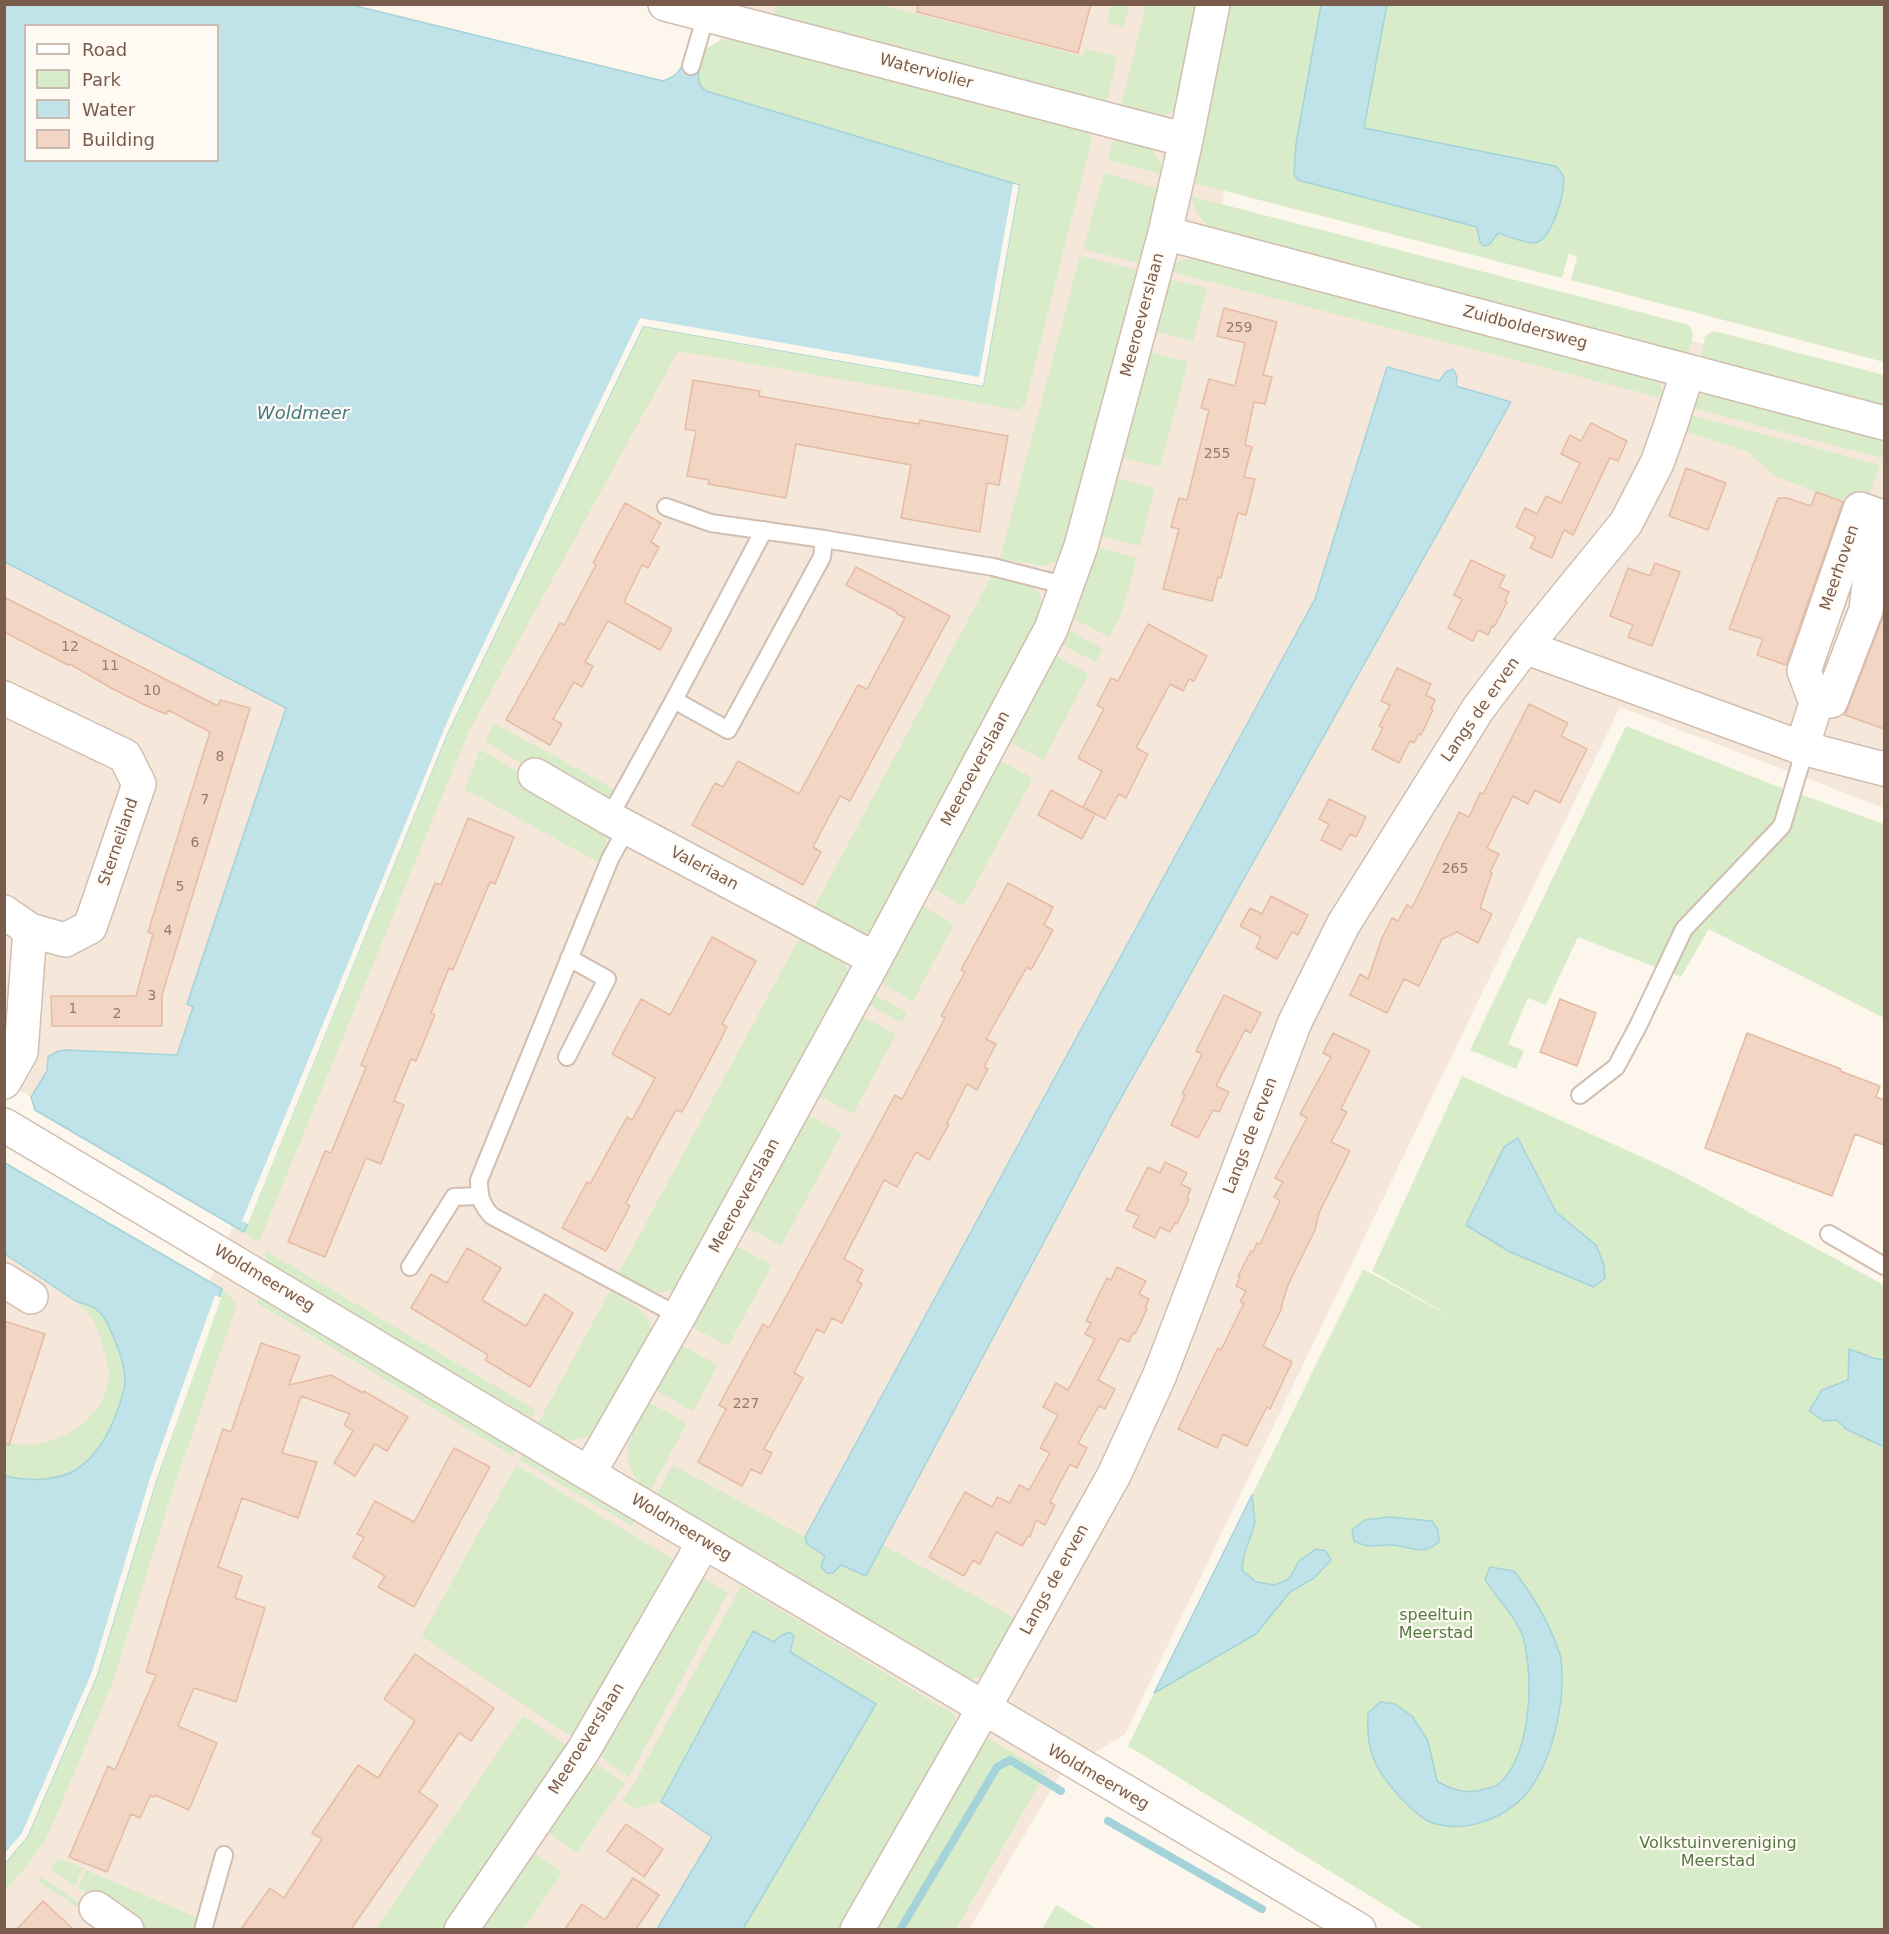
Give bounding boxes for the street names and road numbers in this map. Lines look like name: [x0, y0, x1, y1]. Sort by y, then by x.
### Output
street label: Waterviolier: [877, 50, 975, 94]
street label: Meeroeverslaan: [1117, 251, 1169, 379]
street label: Zuidboldersweg: [1461, 302, 1589, 354]
street label: Meerhoven: [1816, 523, 1864, 613]
street label: Langs de erven: [1438, 654, 1524, 766]
street label: Meeroeverslaan: [938, 708, 1014, 830]
street label: Sterneiland: [95, 796, 143, 888]
street label: Valeriaan: [667, 843, 741, 895]
street label: Langs de erven: [1220, 1075, 1282, 1197]
street label: Meeroeverslaan: [706, 1135, 784, 1257]
street label: Woldmeerweg: [210, 1241, 318, 1317]
street label: Woldmeerweg: [627, 1490, 735, 1566]
street label: Langs de erven: [1017, 1521, 1093, 1639]
street label: Meeroeverslaan: [545, 1680, 629, 1798]
street label: Woldmeerweg: [1044, 1741, 1152, 1815]

